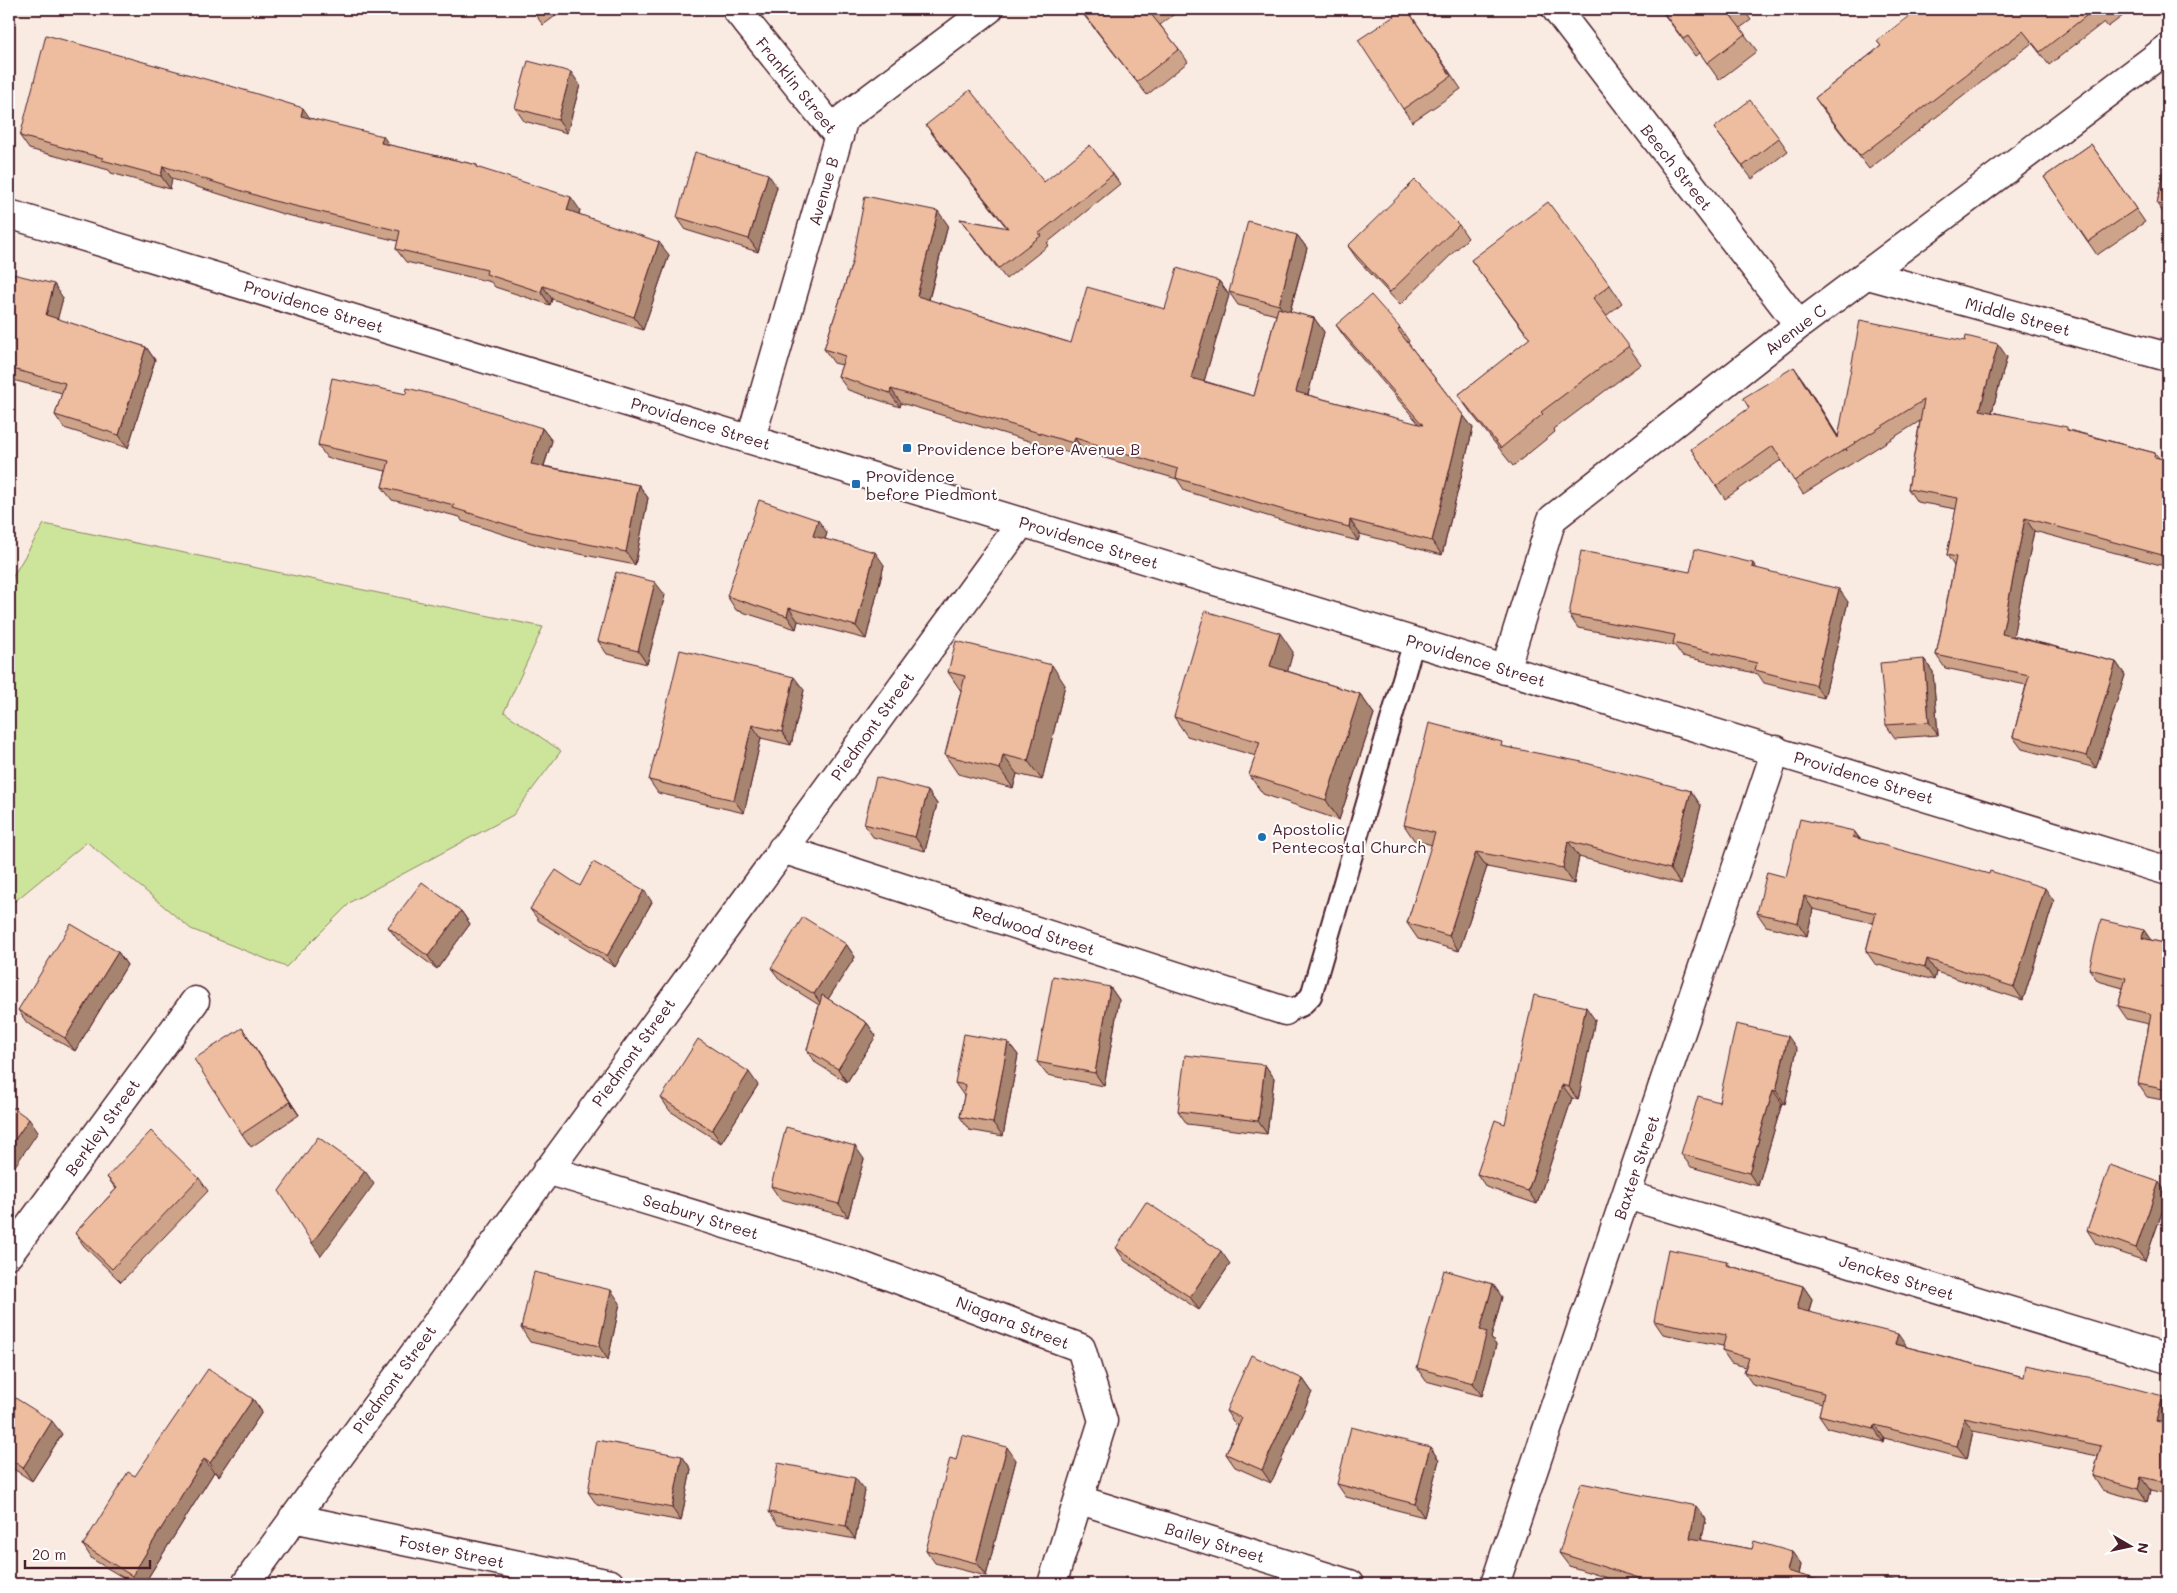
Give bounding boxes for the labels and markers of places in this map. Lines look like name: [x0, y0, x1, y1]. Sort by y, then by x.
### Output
place label: Providence before Avenue B: [917, 438, 1140, 459]
marker: Providence before Avenue B: [901, 442, 913, 454]
place label: Providence before Piedmont: [866, 465, 998, 504]
marker: Providence before Piedmont: [850, 478, 862, 490]
place label: Apostolic Pentecostal Church: [1272, 818, 1426, 857]
marker: Apostolic Pentecostal Church: [1256, 831, 1268, 843]

